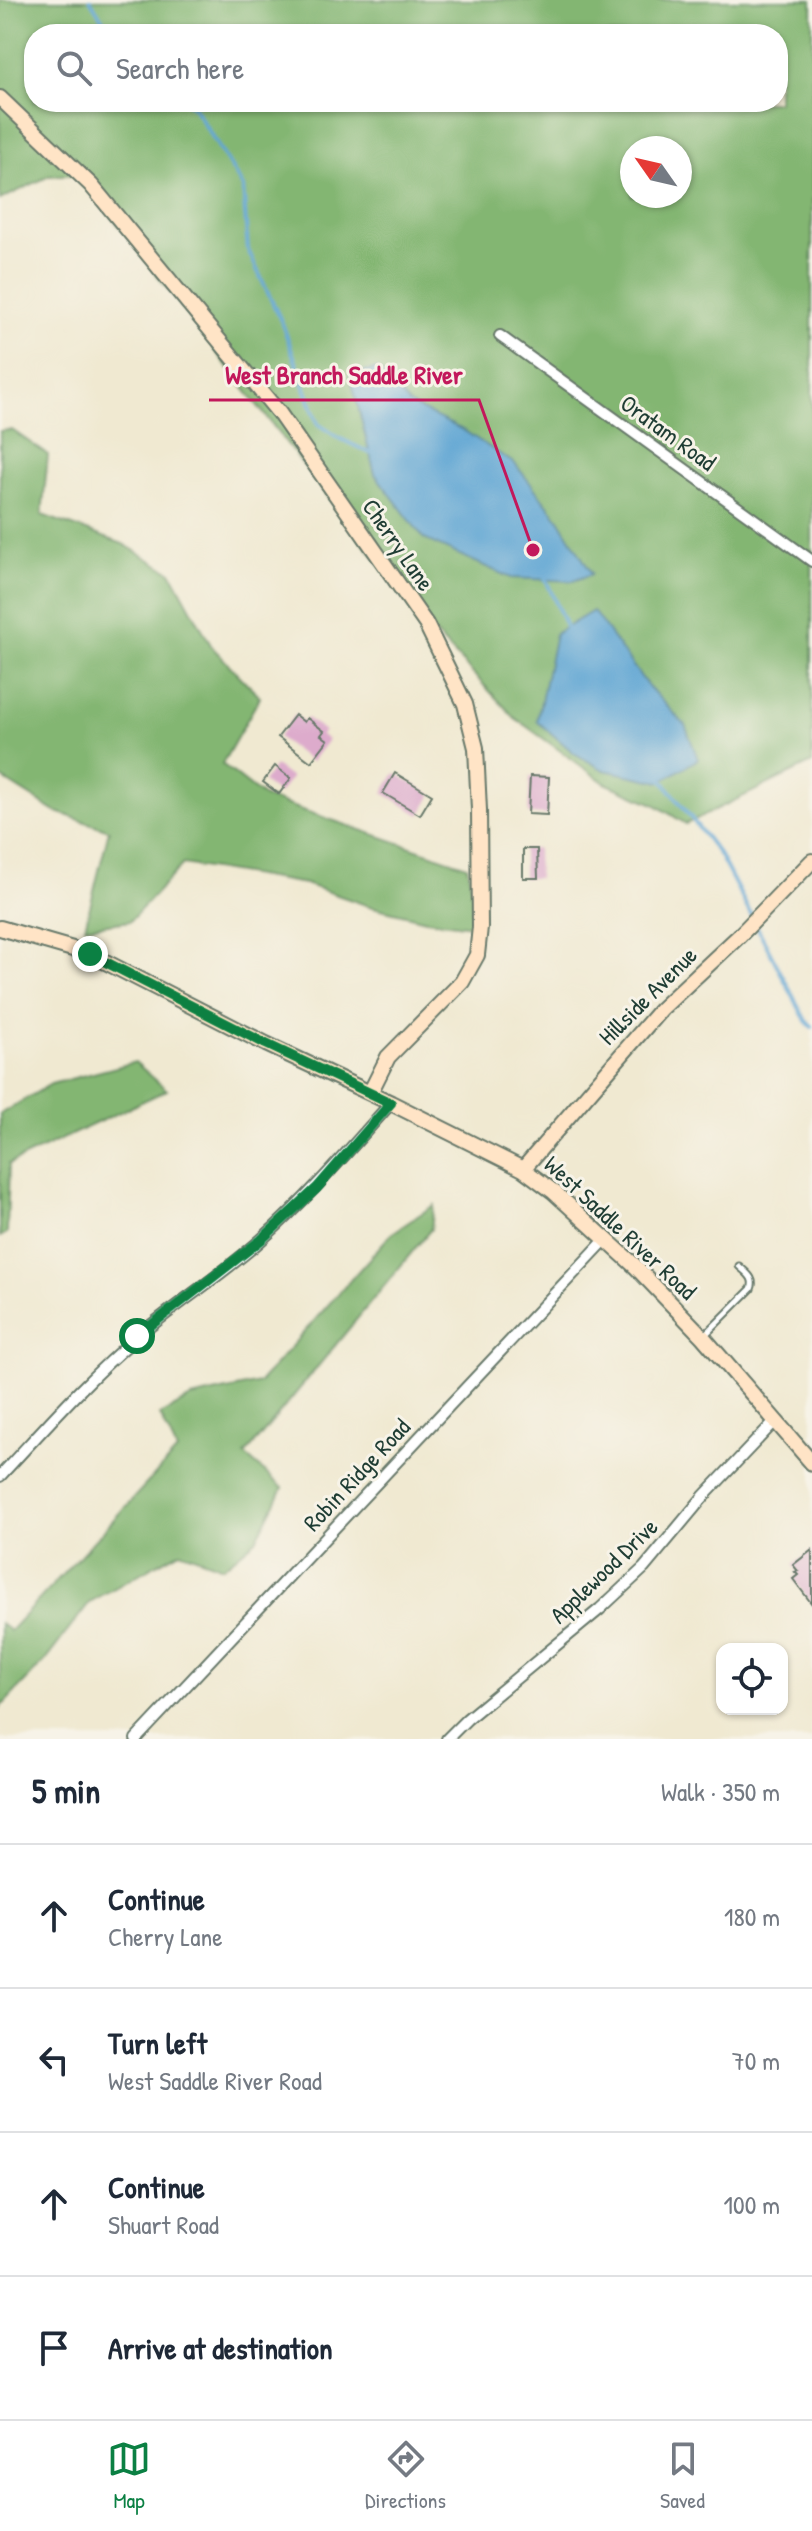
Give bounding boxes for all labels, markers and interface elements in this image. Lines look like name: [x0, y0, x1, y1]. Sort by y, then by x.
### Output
search box: [24, 24, 788, 112]
icon: search: [52, 46, 96, 90]
text: Search here: [116, 48, 244, 88]
north arrow: [620, 136, 692, 208]
callout: West Branch Saddle River: [209, 350, 479, 400]
text: West Branch Saddle River: [225, 357, 464, 392]
street label: Oratam Road: [614, 387, 723, 478]
street label: Cherry Lane: [355, 492, 442, 597]
route end: [72, 936, 108, 972]
street label: Hillside Avenue: [591, 939, 704, 1051]
street label: West Saddle River Road: [538, 1148, 704, 1306]
route start: [119, 1318, 155, 1354]
street label: Robin Ridge Road: [296, 1411, 417, 1537]
street label: Applewood Drive: [542, 1510, 665, 1630]
map controls: [716, 1643, 788, 1715]
button: locate: [716, 1643, 788, 1715]
text: 5 min: [32, 1768, 100, 1814]
text: Walk · 350 m: [661, 1774, 780, 1809]
text: Continue: [108, 1879, 205, 1919]
icon: ahead: [32, 1894, 76, 1938]
text: 180 m: [724, 1899, 780, 1934]
text: Cherry Lane: [108, 1919, 222, 1954]
text: Turn left: [108, 2023, 207, 2063]
icon: left: [32, 2038, 76, 2082]
text: 70 m: [732, 2043, 780, 2078]
text: West Saddle River Road: [108, 2063, 322, 2098]
text: Continue: [108, 2167, 205, 2207]
icon: ahead: [32, 2182, 76, 2226]
text: 100 m: [724, 2187, 780, 2222]
text: Shuart Road: [108, 2207, 219, 2242]
icon: arrive: [32, 2326, 76, 2370]
text: Arrive at destination: [108, 2328, 333, 2368]
tab: Map: [107, 2437, 151, 2515]
tab: Directions: [365, 2437, 446, 2515]
tab: Saved: [660, 2437, 705, 2515]

